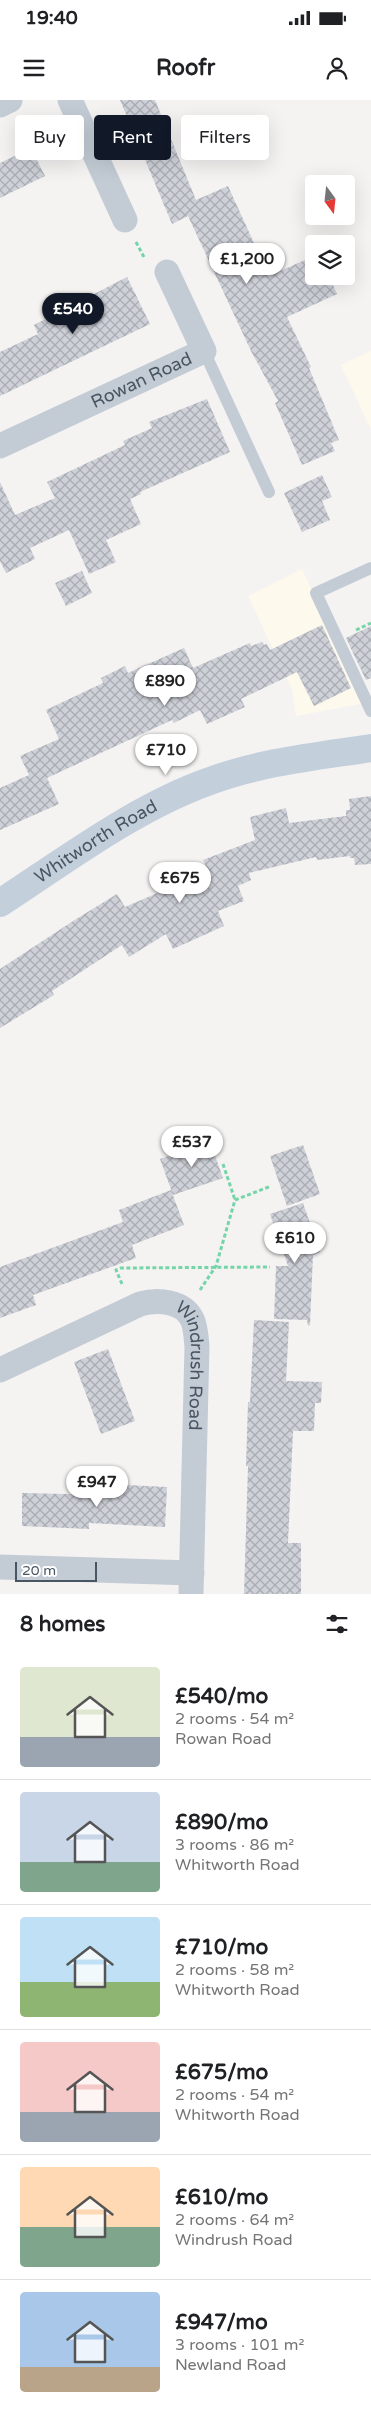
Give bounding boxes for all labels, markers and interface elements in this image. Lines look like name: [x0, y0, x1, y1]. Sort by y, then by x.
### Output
text: 19:40: [25, 7, 78, 29]
icon: menu: [20, 54, 48, 82]
icon: person: [323, 54, 351, 82]
text: Roofr: [156, 55, 215, 81]
chip: Buy: [15, 115, 84, 160]
chip: Rent: [94, 115, 171, 160]
chip: Filters: [181, 115, 269, 160]
north arrow: [305, 175, 355, 225]
map controls: [305, 175, 355, 285]
button: layers: [305, 235, 355, 285]
pin: £1,200: [206, 242, 288, 285]
text: £1,200: [220, 249, 274, 269]
pin: £540: [43, 292, 103, 335]
text: £540: [53, 299, 93, 319]
street label: Rowan Road: [87, 347, 195, 413]
pin: £890: [135, 664, 195, 707]
text: £890: [145, 671, 185, 691]
pin: £710: [136, 734, 196, 776]
text: £710: [146, 740, 186, 760]
street label: Whitworth Road: [30, 795, 161, 888]
pin: £675: [150, 862, 210, 904]
text: £675: [160, 868, 200, 888]
pin: £537: [162, 1126, 222, 1168]
text: £537: [172, 1132, 212, 1152]
pin: £610: [265, 1222, 325, 1264]
text: £610: [275, 1228, 315, 1248]
street label: Windrush Road: [171, 1296, 208, 1431]
pin: £947: [67, 1466, 127, 1508]
text: £947: [77, 1472, 117, 1492]
scale bar: [15, 1559, 98, 1582]
text: 20 m: [22, 1562, 56, 1579]
icon: filters: [323, 1610, 351, 1638]
text: 8 homes: [20, 1612, 105, 1637]
text: £540/mo: [175, 1684, 268, 1709]
icon: home: [60, 1687, 120, 1747]
text: 2 rooms · 54 m²: [175, 1709, 294, 1729]
text: Rowan Road: [175, 1729, 272, 1749]
text: £890/mo: [175, 1810, 268, 1835]
icon: home: [60, 1812, 120, 1872]
text: 3 rooms · 86 m²: [175, 1835, 294, 1855]
text: Whitworth Road: [175, 1855, 300, 1875]
text: £710/mo: [175, 1935, 268, 1960]
icon: home: [60, 1937, 120, 1997]
text: 2 rooms · 58 m²: [175, 1960, 294, 1980]
text: Whitworth Road: [175, 1980, 300, 2000]
text: £675/mo: [175, 2060, 268, 2085]
icon: home: [60, 2062, 120, 2122]
text: 2 rooms · 54 m²: [175, 2085, 294, 2105]
text: Whitworth Road: [175, 2105, 300, 2125]
text: £610/mo: [175, 2185, 268, 2210]
icon: home: [60, 2187, 120, 2247]
text: 2 rooms · 64 m²: [175, 2210, 294, 2230]
text: Windrush Road: [175, 2230, 293, 2250]
text: £947/mo: [175, 2310, 268, 2335]
icon: home: [60, 2312, 120, 2372]
text: 3 rooms · 101 m²: [175, 2335, 304, 2355]
text: Newland Road: [175, 2355, 286, 2375]

